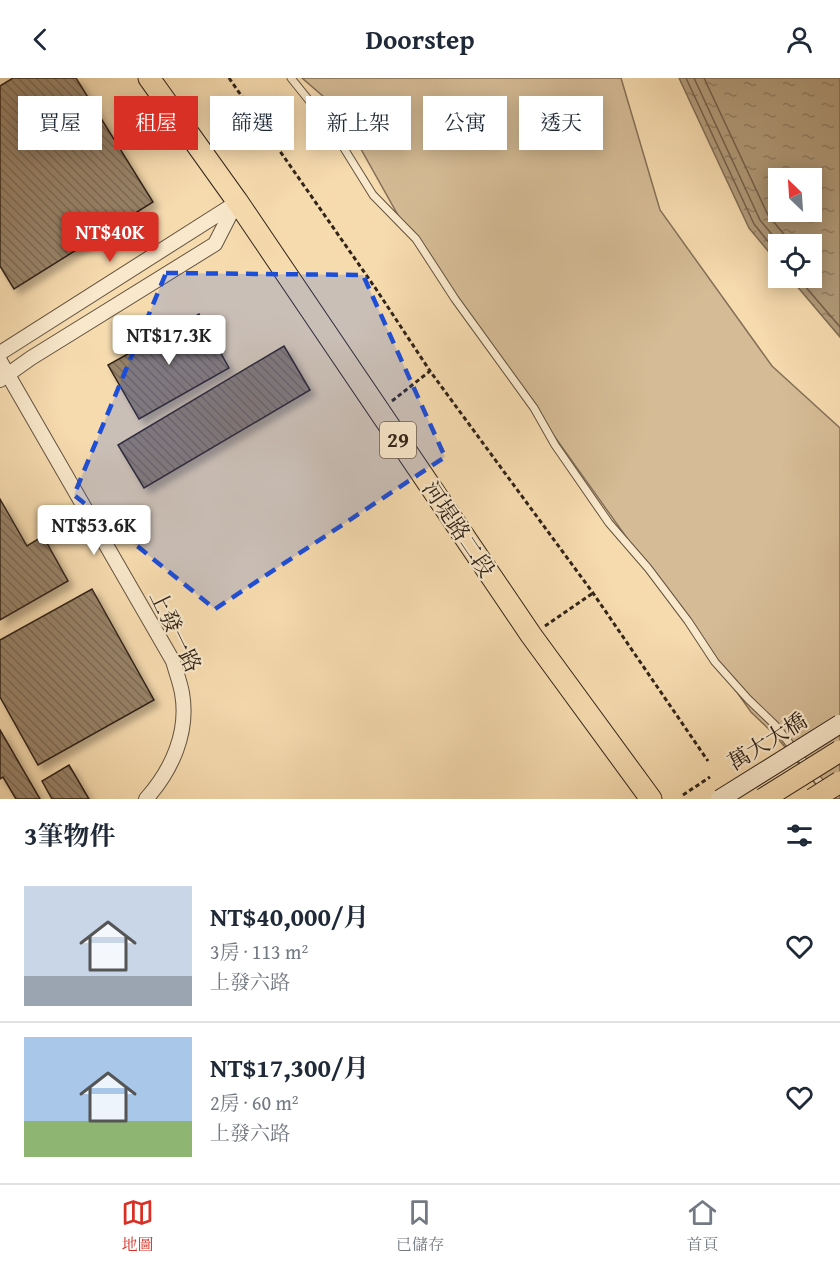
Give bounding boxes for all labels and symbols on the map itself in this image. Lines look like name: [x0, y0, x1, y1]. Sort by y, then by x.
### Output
north arrow: [768, 168, 822, 222]
pin: NT$40K: [61, 212, 159, 263]
pin: NT$17.3K: [107, 315, 231, 366]
road number: 29: [380, 422, 416, 458]
street label: 河堤路二段: [415, 474, 503, 584]
pin: NT$53.6K: [32, 505, 156, 556]
street label: 上發一路: [142, 584, 210, 678]
street label: 萬大大橋: [721, 704, 813, 778]

